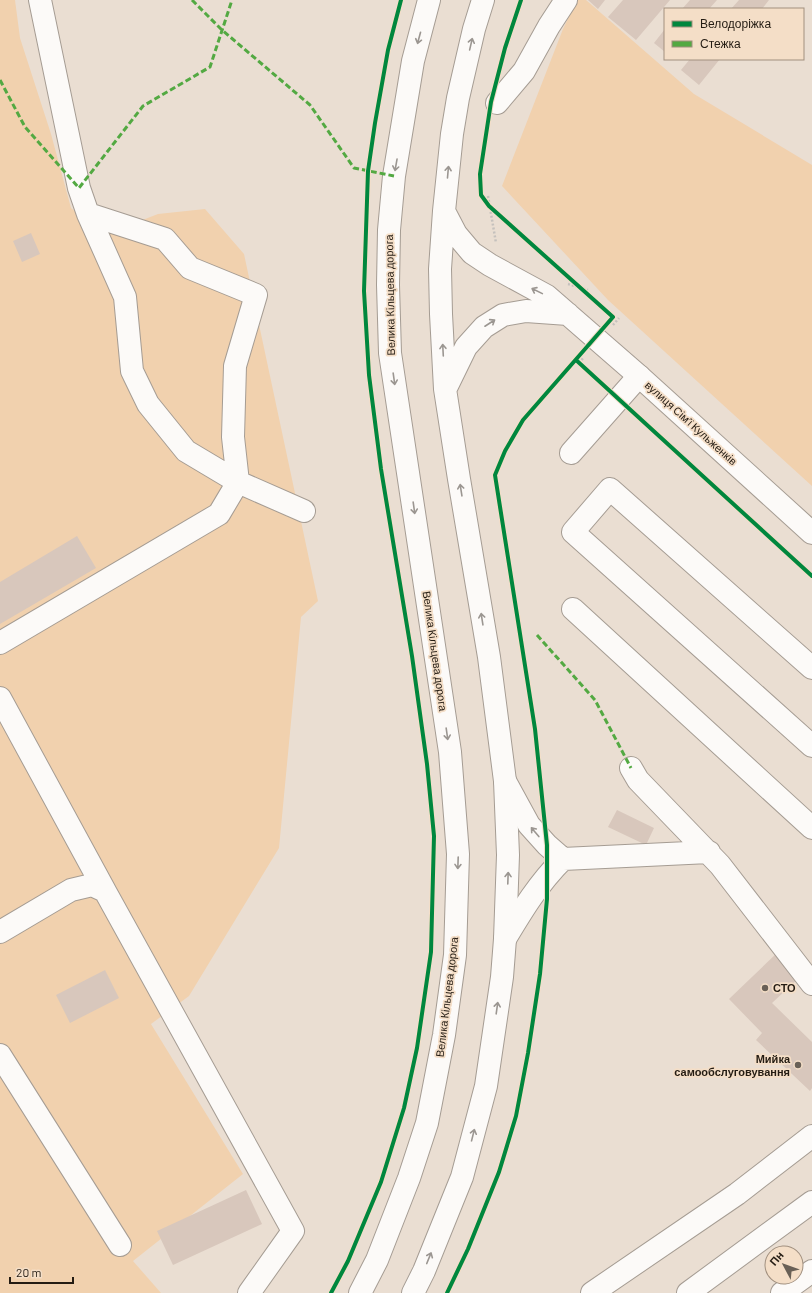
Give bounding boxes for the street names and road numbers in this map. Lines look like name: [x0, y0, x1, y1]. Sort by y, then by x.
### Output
street label: Велика Кільцева дорога: [382, 234, 397, 356]
street label: вулиця Сімʼї Кульженків: [643, 378, 740, 467]
street label: Велика Кільцева дорога: [421, 590, 450, 713]
street label: Велика Кільцева дорога: [433, 935, 460, 1058]

